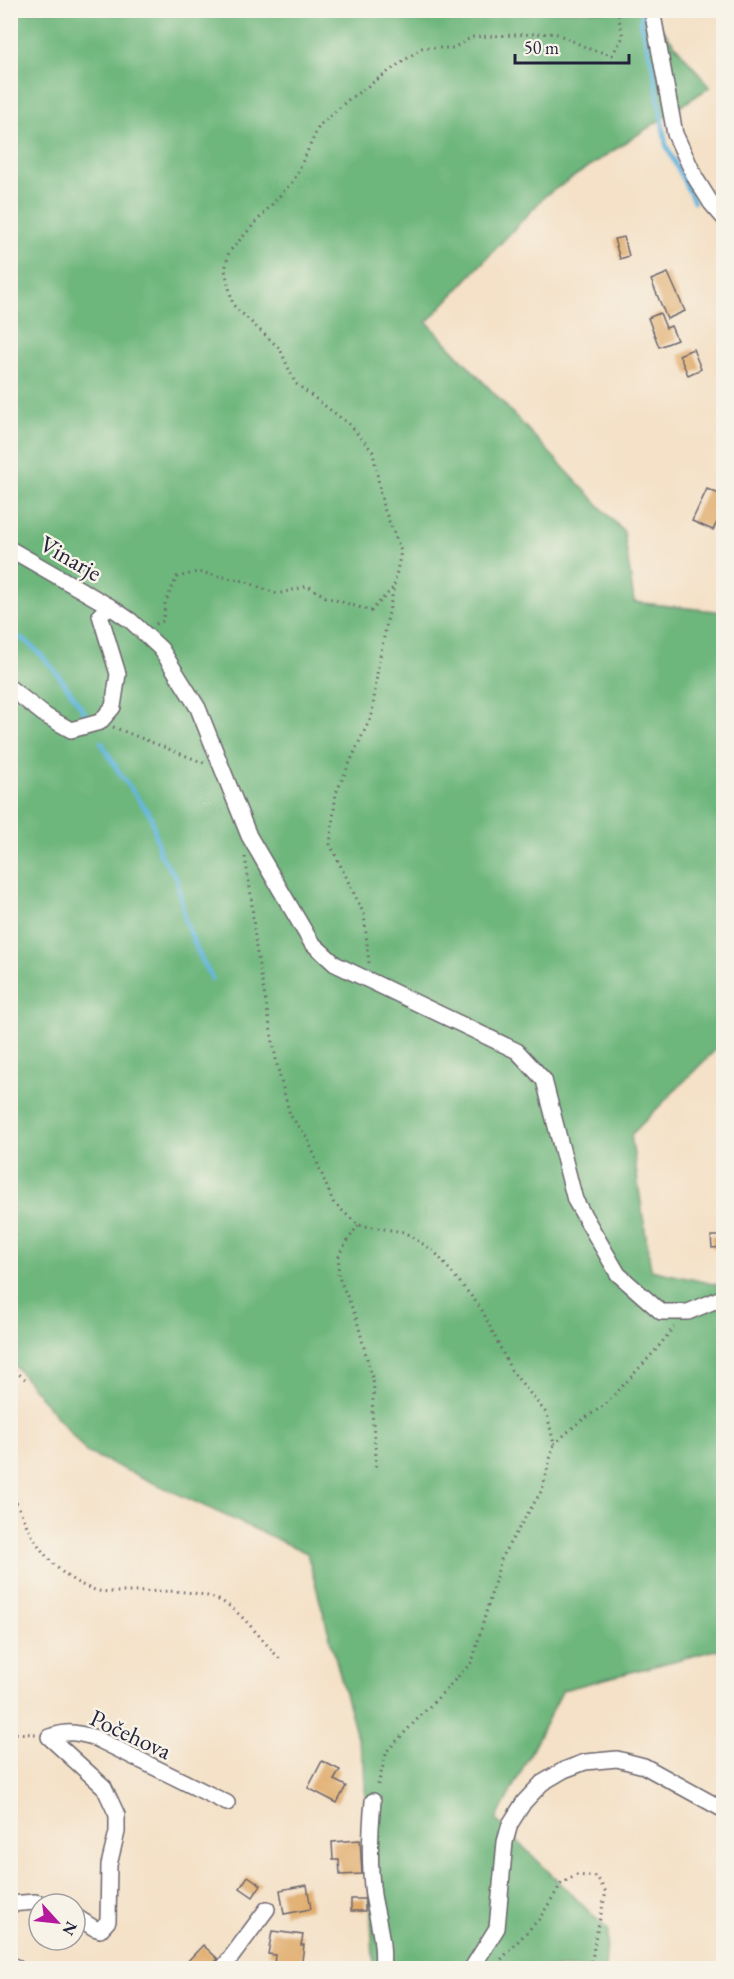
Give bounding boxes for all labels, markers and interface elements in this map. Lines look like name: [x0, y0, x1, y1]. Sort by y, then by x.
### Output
scale bar: [515, 27, 629, 65]
text: 50 m: [524, 36, 559, 59]
street label: Vinarje: [34, 528, 108, 588]
street label: Počehova: [85, 1702, 177, 1766]
north arrow: [27, 1892, 87, 1952]
text: N: [58, 1918, 82, 1939]

